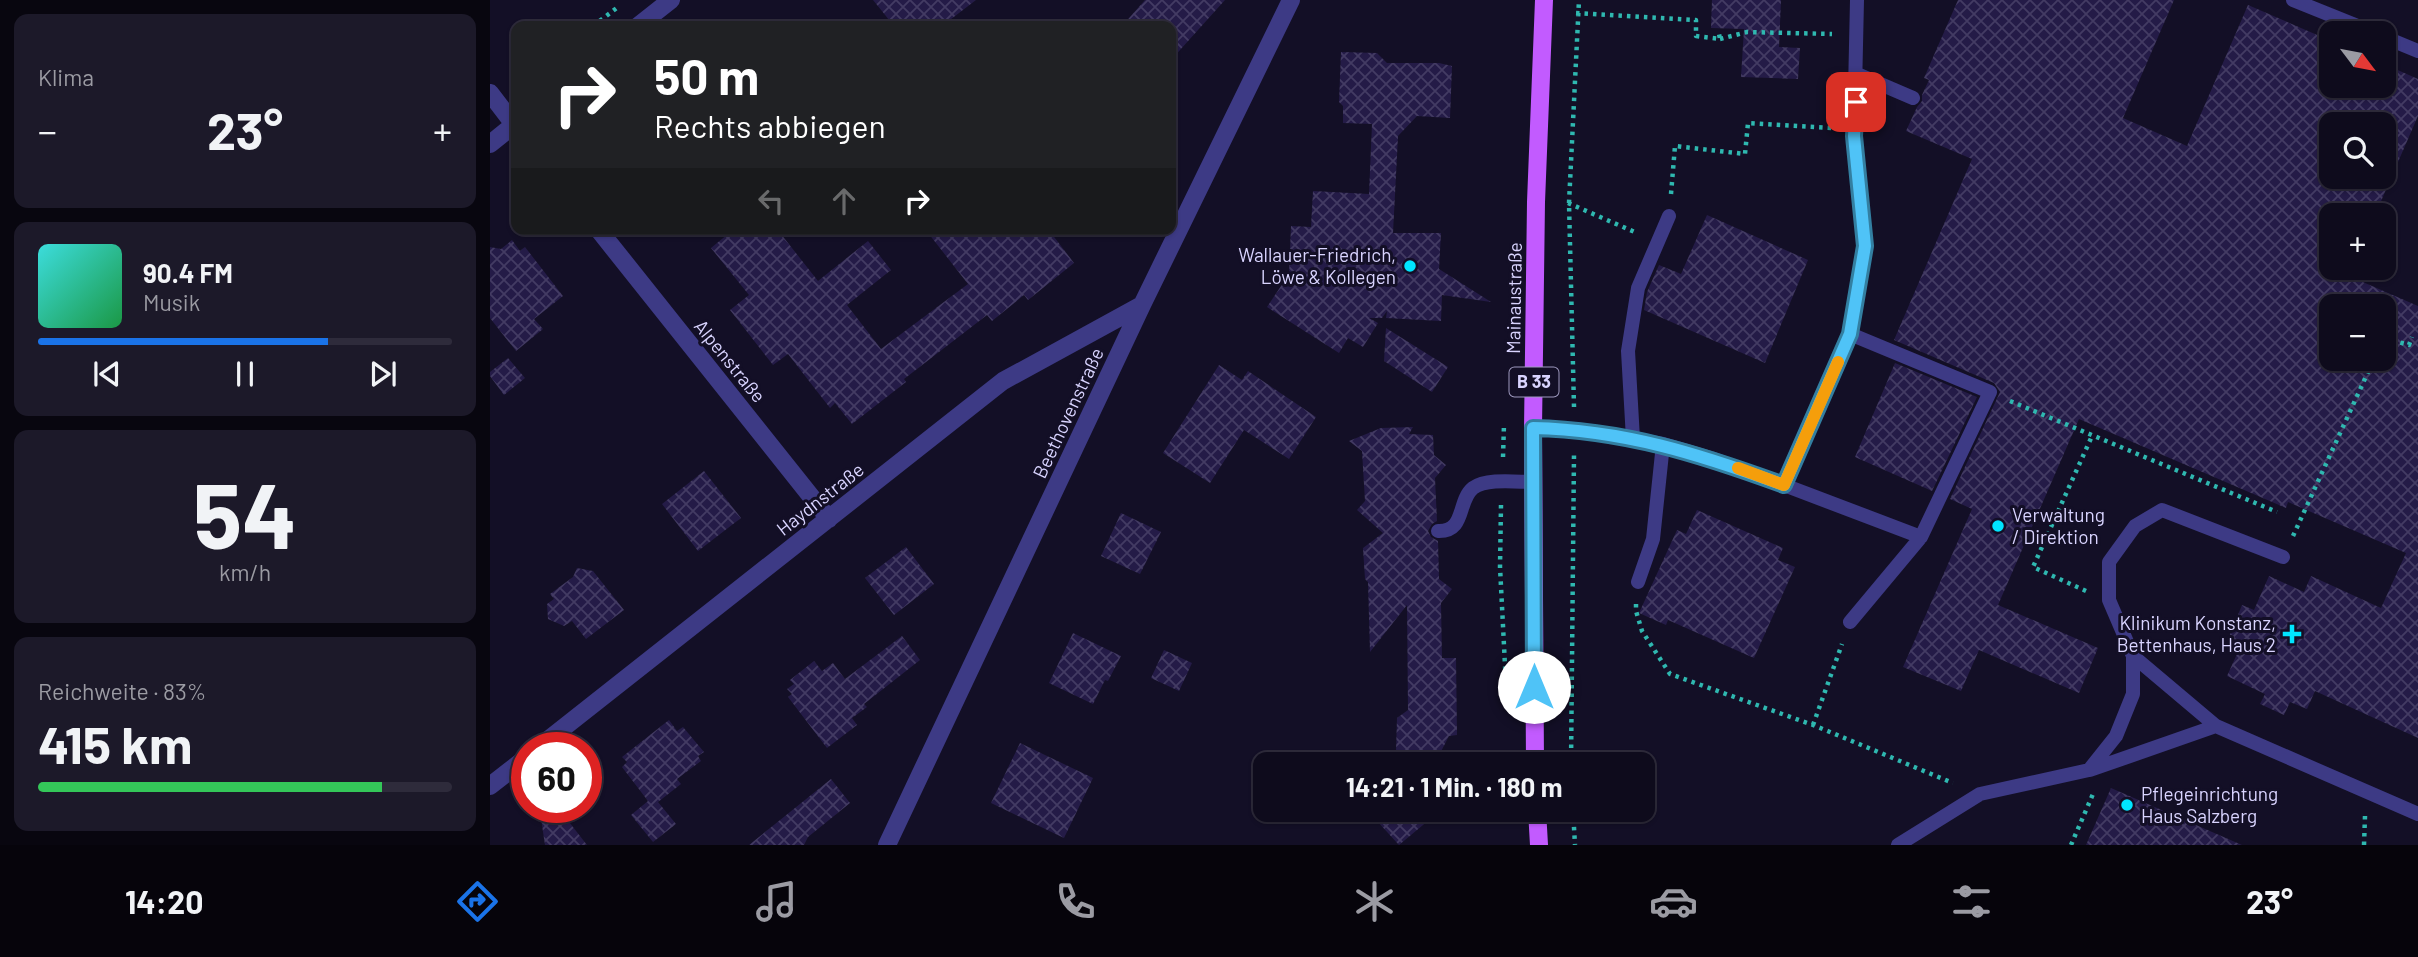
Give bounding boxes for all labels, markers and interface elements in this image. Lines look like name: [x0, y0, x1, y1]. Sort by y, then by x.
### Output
north arrow: [2319, 21, 2396, 98]
map controls: [2319, 21, 2396, 371]
text: 50 m: [654, 46, 759, 105]
icon: right: [539, 49, 630, 140]
text: Klima: [38, 63, 94, 91]
pin: [1826, 72, 1886, 132]
icon: arrive: [1837, 83, 1875, 121]
text: 23°: [207, 98, 283, 160]
text: Rechts abbiegen: [654, 106, 886, 144]
text: −: [38, 107, 57, 153]
text: +: [433, 107, 452, 153]
button: search: [2319, 112, 2396, 189]
icon: left: [752, 182, 790, 220]
icon: ahead: [825, 182, 863, 220]
icon: right: [898, 182, 936, 220]
button: +: [2319, 203, 2396, 280]
street label: Mainaustraße: [1501, 242, 1526, 354]
place label: Wallauer-Friedrich, Löwe & Kollegen: [1238, 243, 1396, 288]
text: 90.4 FM: [143, 257, 233, 288]
marker: Wallauer-Friedrich, Löwe & Kollegen: [1402, 258, 1418, 274]
text: Musik: [143, 288, 200, 316]
button: −: [2319, 294, 2396, 371]
street label: Alpenstraße: [690, 315, 771, 407]
street label: Beethovenstraße: [1027, 344, 1108, 482]
icon: previous: [88, 355, 126, 393]
icon: pause: [226, 355, 264, 393]
icon: next: [364, 355, 402, 393]
road number: B 33: [1510, 368, 1558, 396]
street label: Haydnstraße: [771, 457, 868, 540]
text: 54: [193, 458, 297, 567]
place label: Verwaltung / Direktion: [2012, 503, 2105, 548]
marker: Verwaltung / Direktion: [1990, 518, 2006, 534]
text: km/h: [219, 558, 271, 586]
place label: Klinikum Konstanz, Bettenhaus, Haus 2: [2117, 611, 2276, 656]
marker: Klinikum Konstanz, Bettenhaus, Haus 2: [2282, 624, 2302, 644]
position arrow: [1497, 650, 1571, 724]
text: Reichweite · 83%: [38, 677, 206, 705]
text: 415 km: [38, 712, 192, 774]
speed limit sign: 60: [511, 732, 602, 823]
text: 14:21 · 1 Min. · 180 m: [1346, 771, 1562, 802]
place label: Pflegeinrichtung Haus Salzberg: [2141, 782, 2278, 827]
marker: Pflegeinrichtung Haus Salzberg: [2119, 797, 2135, 813]
icon: directions: [453, 877, 502, 926]
icon: music: [752, 877, 801, 926]
icon: phone: [1051, 877, 1100, 926]
icon: climate: [1350, 877, 1399, 926]
icon: car: [1649, 877, 1698, 926]
icon: filters: [1947, 877, 1996, 926]
text: 14:20: [125, 882, 203, 920]
text: 23°: [2246, 882, 2293, 920]

